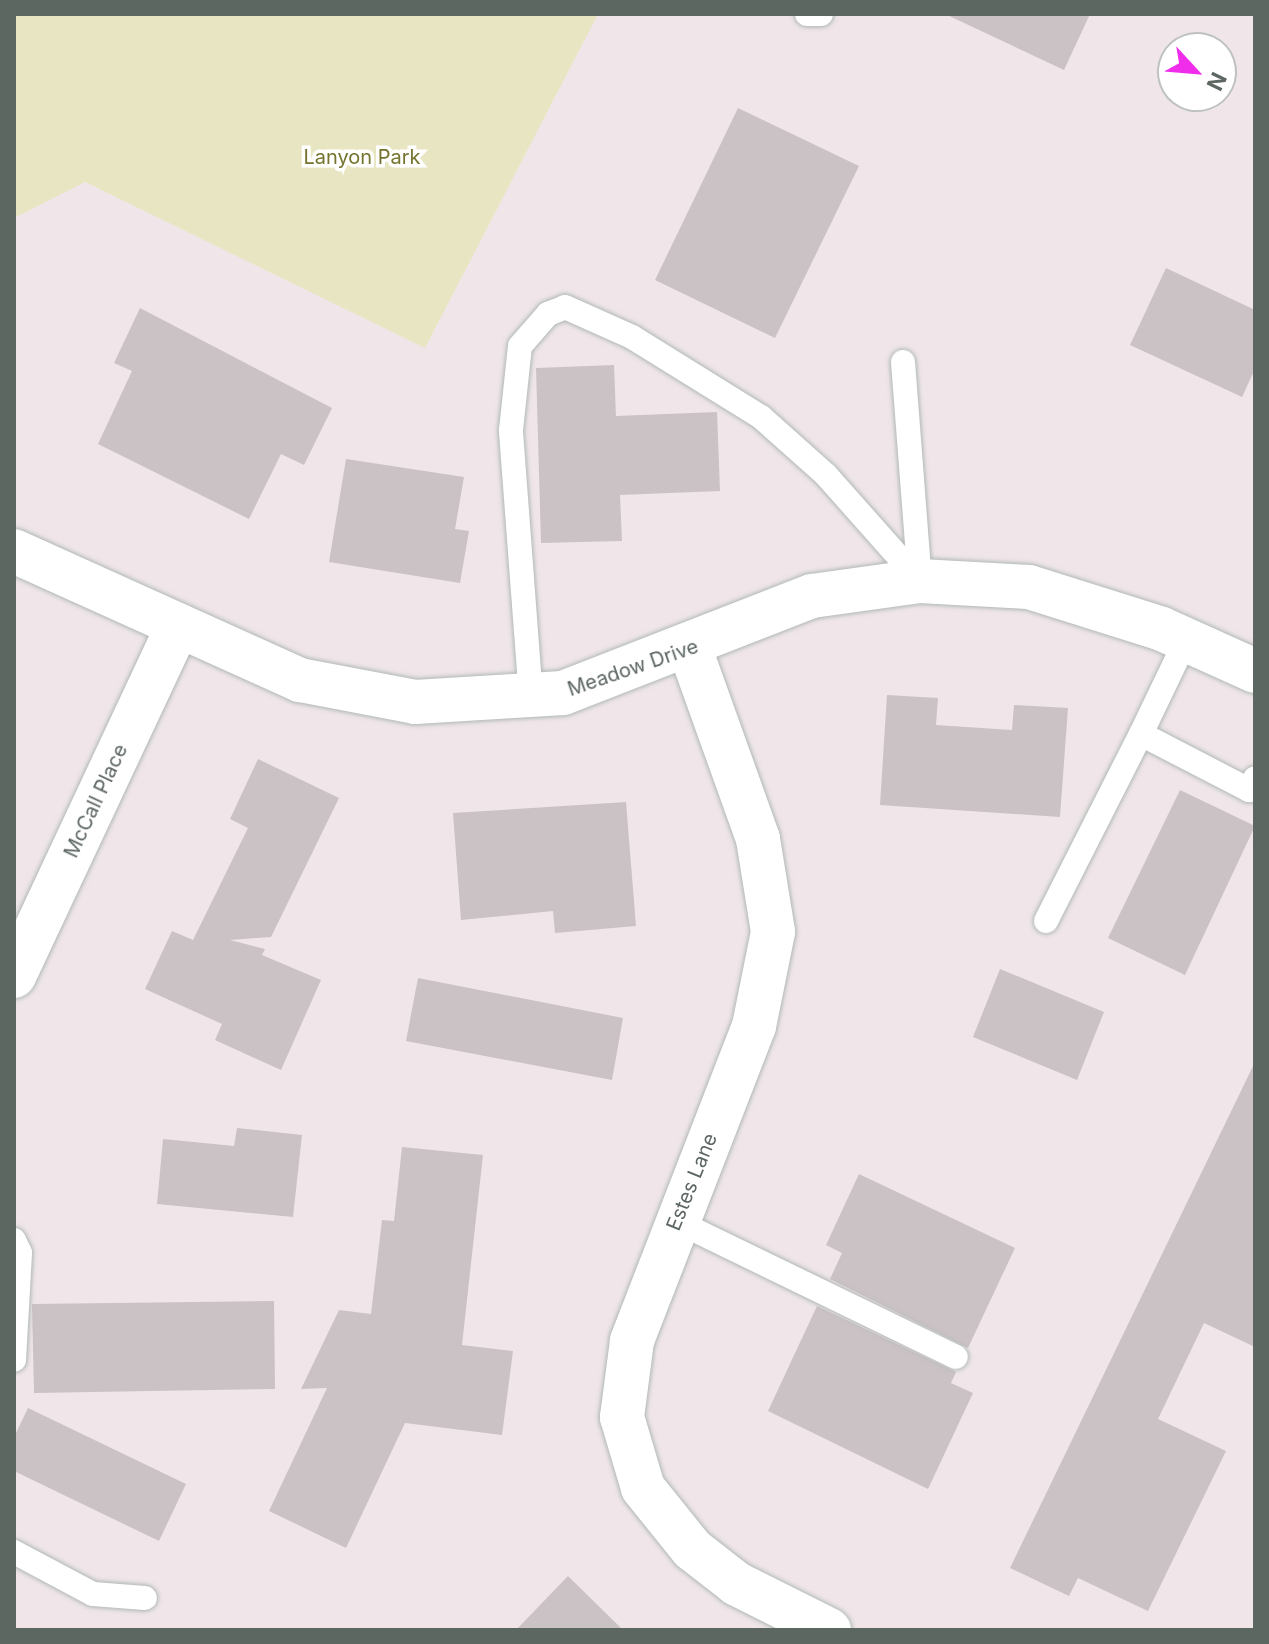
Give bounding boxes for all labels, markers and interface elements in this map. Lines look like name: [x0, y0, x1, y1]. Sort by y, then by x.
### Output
north arrow: [1157, 32, 1237, 112]
text: N: [1201, 68, 1232, 95]
park label: Lanyon Park: [303, 145, 421, 169]
street label: Meadow Drive: [564, 634, 702, 702]
street label: McCall Place: [59, 740, 133, 862]
street label: Estes Lane: [662, 1130, 722, 1234]

